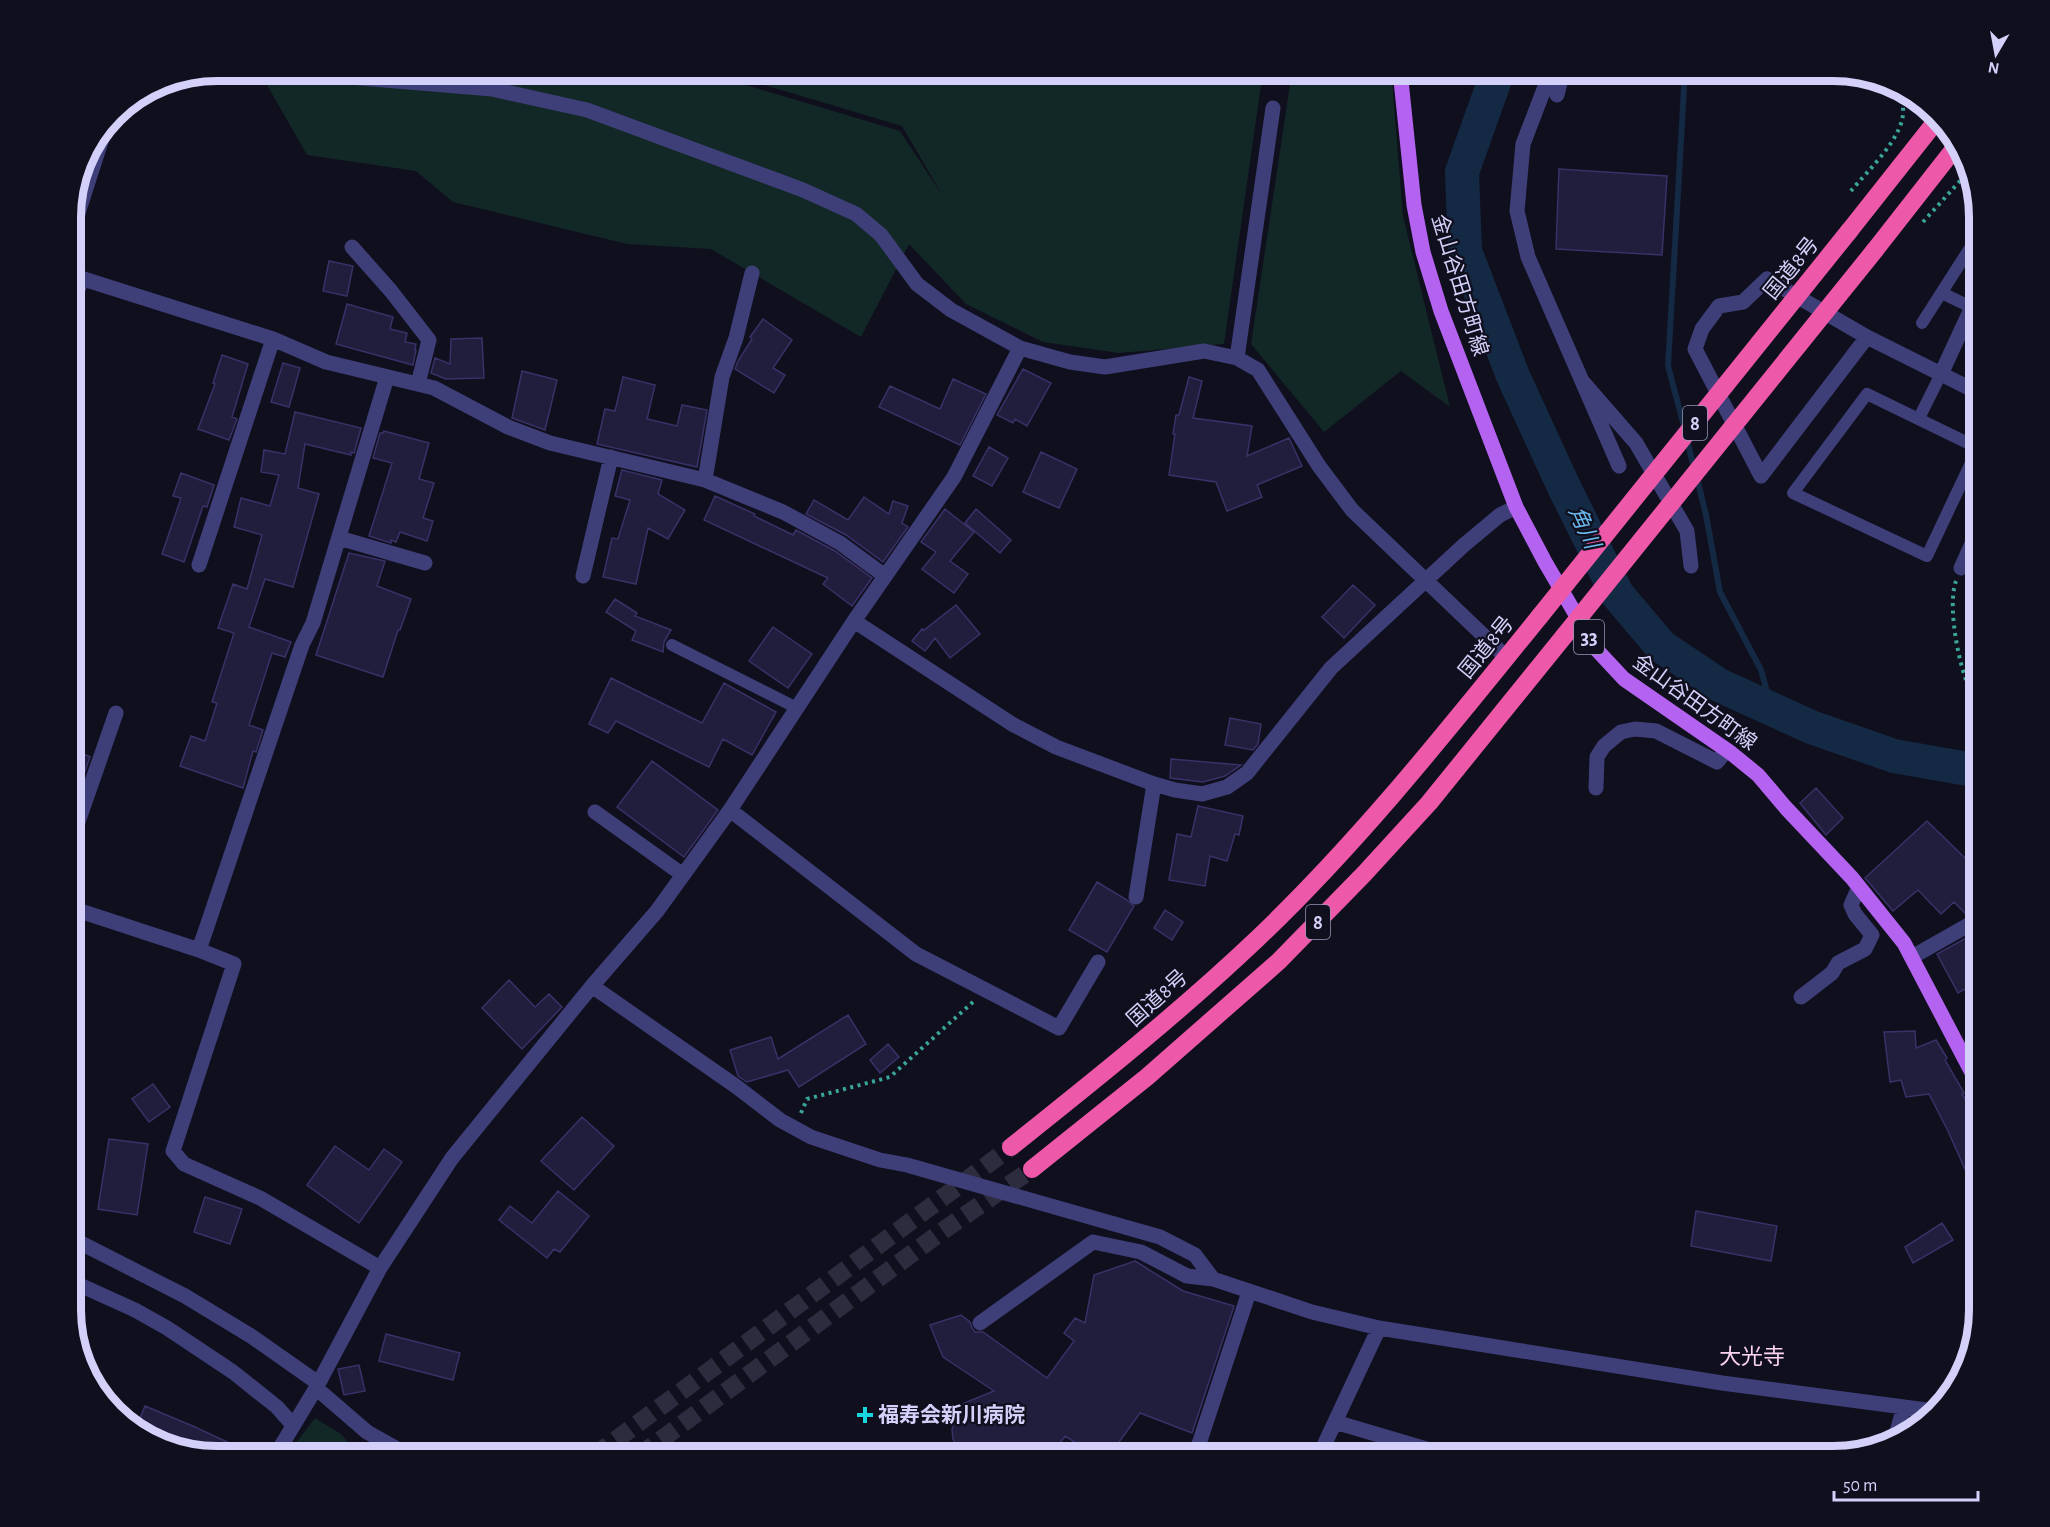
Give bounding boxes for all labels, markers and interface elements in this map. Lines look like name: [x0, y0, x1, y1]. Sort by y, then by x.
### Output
north arrow: [1966, 24, 2026, 84]
text: N: [1987, 59, 2000, 77]
street label: 金山谷田方町線: [1428, 211, 1492, 359]
street label: 国道8号: [1759, 233, 1823, 303]
road number: 8: [1683, 406, 1707, 440]
water label: 角川: [1565, 502, 1605, 554]
street label: 国道8号: [1454, 612, 1518, 682]
road number: 33: [1574, 620, 1604, 654]
street label: 金山谷田方町線: [1629, 650, 1761, 754]
road number: 8: [1306, 905, 1330, 939]
street label: 国道8号: [1123, 965, 1191, 1031]
district label: 大光寺: [1719, 1345, 1785, 1368]
place label: 福寿会新川病院: [878, 1404, 1025, 1426]
marker: 福寿会新川病院: [856, 1406, 874, 1424]
scale bar: [1834, 1464, 1978, 1502]
text: 50 m: [1843, 1477, 1877, 1495]

